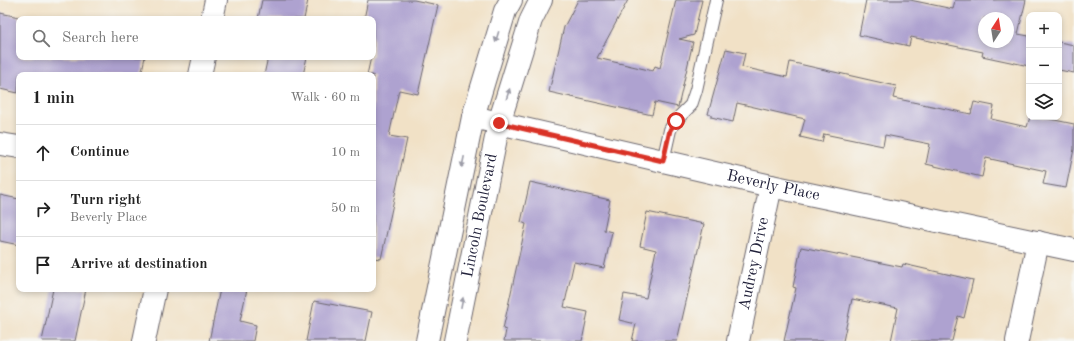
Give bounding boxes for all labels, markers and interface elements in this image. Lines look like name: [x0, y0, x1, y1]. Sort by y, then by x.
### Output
north arrow: [978, 12, 1014, 48]
map controls: [1026, 12, 1062, 120]
button: +: [1026, 12, 1062, 48]
search box: [16, 16, 376, 60]
icon: search: [30, 27, 52, 49]
text: Search here: [62, 31, 139, 46]
one-way arrow: [494, 31, 500, 43]
button: −: [1026, 48, 1062, 84]
button: layers: [1026, 84, 1062, 120]
one-way arrow: [505, 88, 511, 100]
text: 1 min: [32, 90, 75, 107]
text: Walk · 60 m: [291, 91, 360, 104]
route start: [667, 112, 685, 130]
route end: [490, 114, 508, 132]
icon: ahead: [32, 142, 54, 164]
text: Continue: [70, 145, 129, 160]
text: 10 m: [331, 146, 360, 159]
street label: Lincoln Boulevard: [460, 152, 501, 279]
one-way arrow: [460, 156, 466, 168]
street label: Beverly Place: [725, 168, 821, 204]
text: Turn right: [70, 193, 141, 208]
icon: right: [32, 198, 54, 220]
text: 50 m: [331, 202, 360, 215]
text: Beverly Place: [70, 211, 147, 224]
street label: Audrey Drive: [737, 216, 772, 312]
icon: arrive: [32, 254, 54, 276]
text: Arrive at destination: [70, 257, 208, 272]
one-way arrow: [460, 297, 466, 309]

